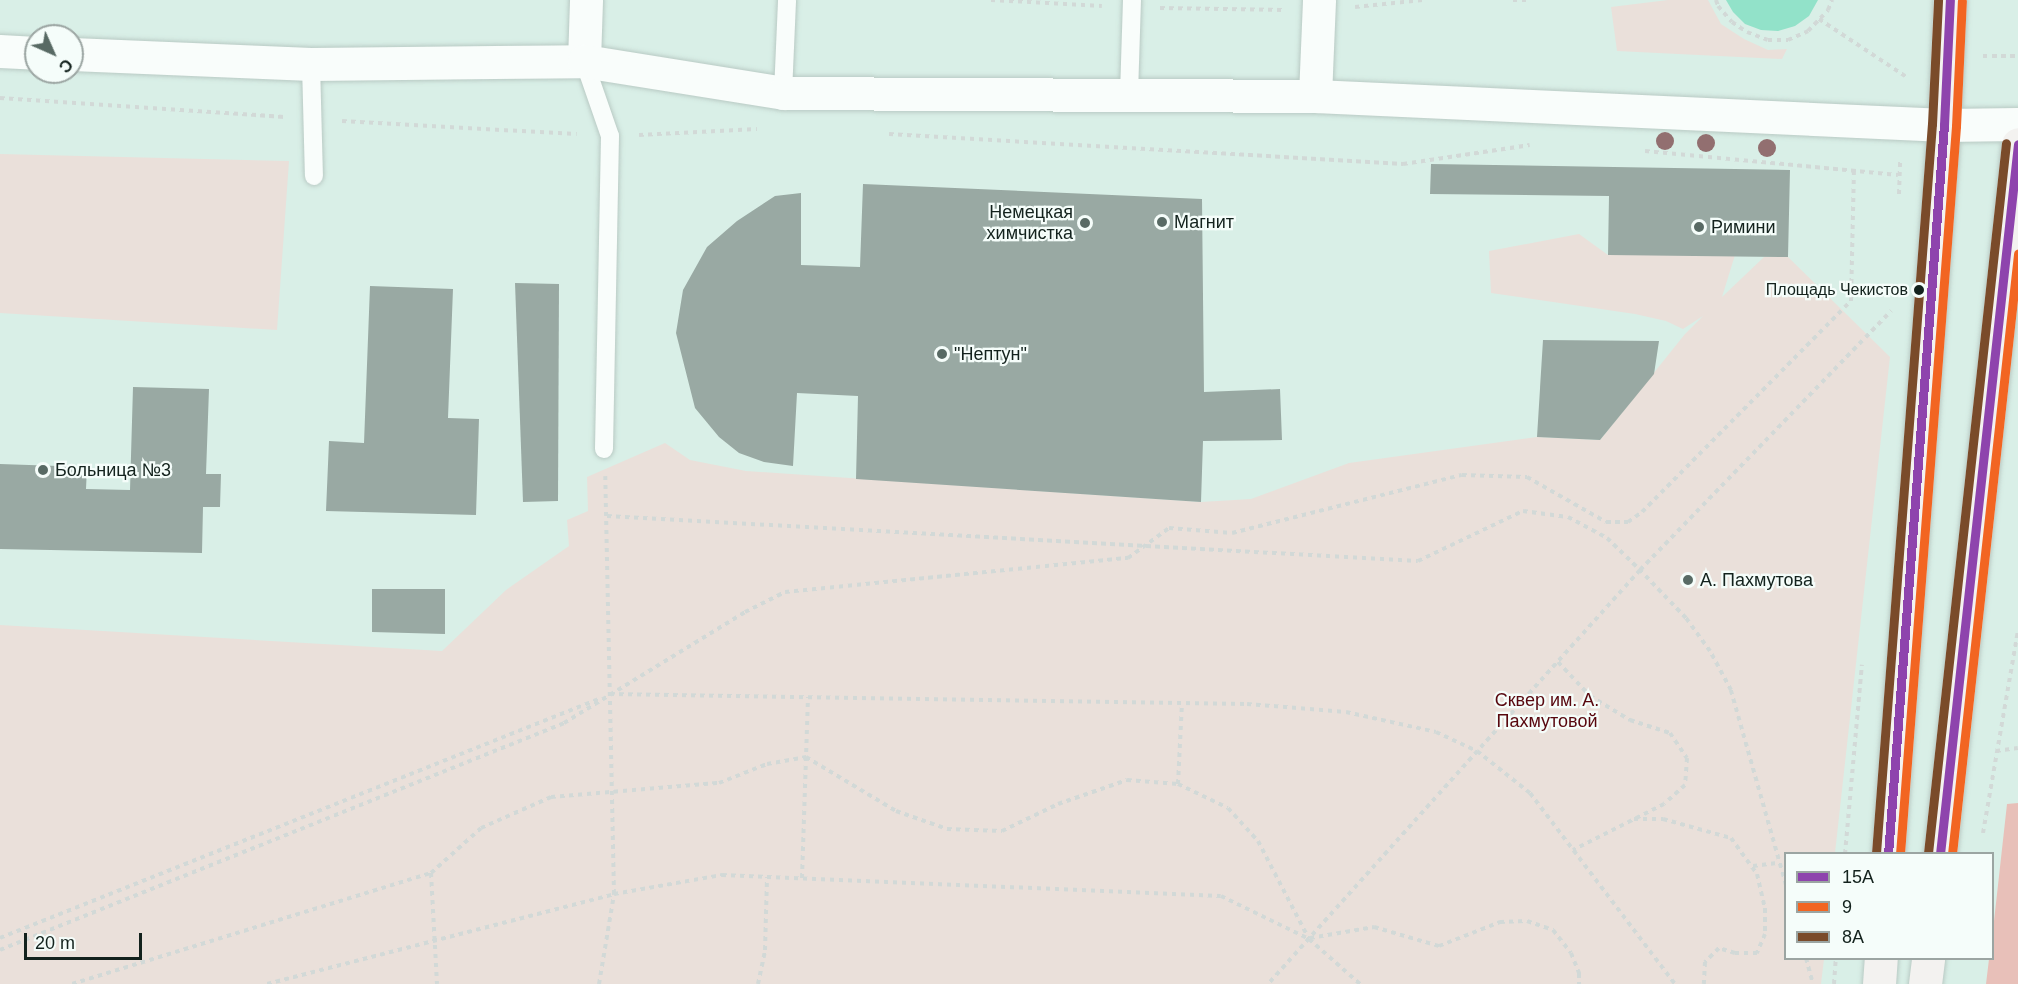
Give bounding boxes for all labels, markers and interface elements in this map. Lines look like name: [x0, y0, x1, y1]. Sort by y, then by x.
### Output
north arrow: [24, 24, 84, 84]
text: С: [56, 56, 76, 76]
place label: Немецкая химчистка: [987, 202, 1073, 244]
place label: Магнит: [1174, 211, 1234, 233]
marker: Магнит: [1155, 215, 1169, 229]
marker: Немецкая химчистка: [1078, 216, 1092, 230]
place label: Римини: [1711, 216, 1775, 238]
marker: Римини: [1692, 220, 1706, 234]
place label: Площадь Чекистов: [1766, 280, 1908, 300]
marker: Площадь Чекистов: [1913, 284, 1925, 296]
place label: "Нептун": [954, 343, 1027, 365]
marker: "Нептун": [935, 347, 949, 361]
place label: Больница №3: [55, 459, 171, 481]
marker: Больница №3: [36, 463, 50, 477]
place label: А. Пахмутова: [1700, 569, 1813, 591]
marker: А. Пахмутова: [1681, 573, 1695, 587]
park label: Сквер им. А. Пахмутовой: [1495, 690, 1599, 732]
legend: [1784, 852, 1994, 960]
text: 15А: [1842, 867, 1874, 887]
text: 9: [1842, 897, 1852, 917]
scale bar: [27, 921, 146, 959]
text: 8А: [1842, 927, 1864, 947]
text: 20 m: [35, 933, 75, 953]

